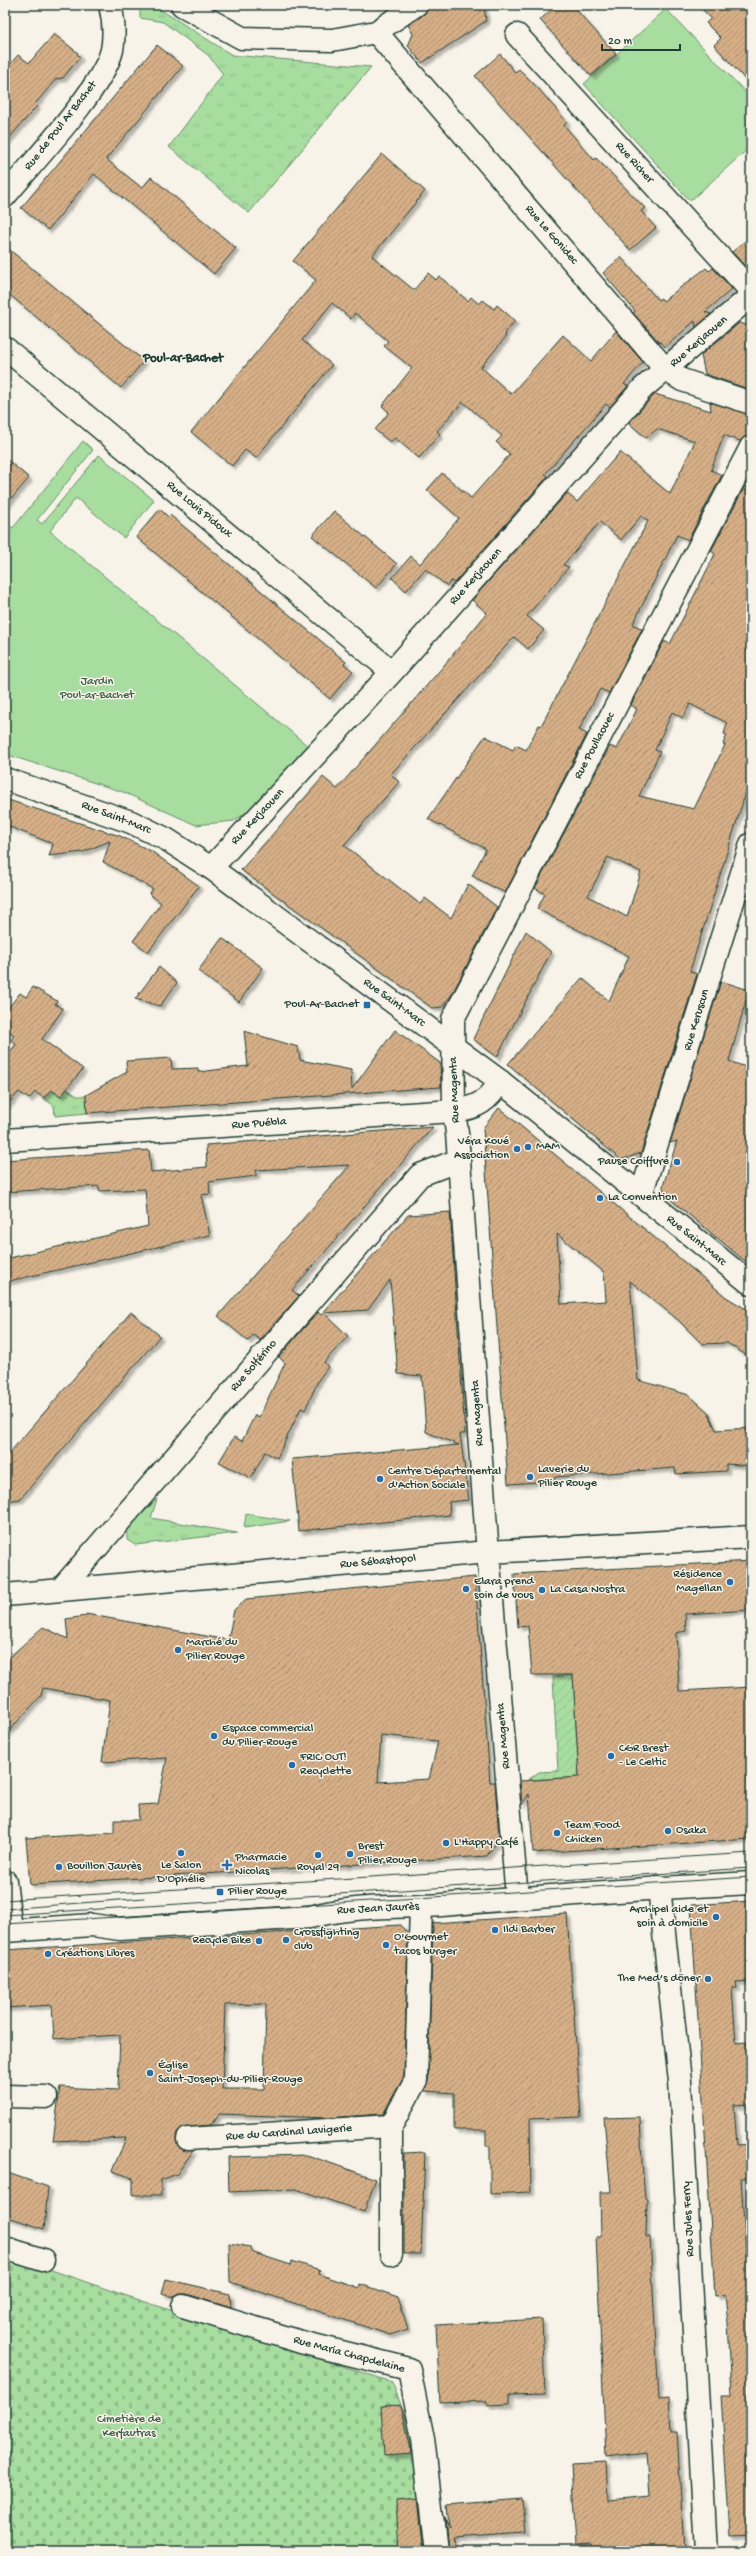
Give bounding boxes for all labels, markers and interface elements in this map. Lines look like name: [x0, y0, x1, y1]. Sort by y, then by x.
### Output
scale bar: [602, 26, 680, 52]
text: 20 m: [608, 35, 633, 49]
street label: Rue de Poul Ar Bachet: [22, 78, 101, 173]
street label: Rue Richer: [612, 139, 657, 188]
street label: Rue Le Gonidec: [522, 203, 581, 268]
street label: Rue Kerjaouen: [667, 313, 731, 371]
district label: Poul-ar-Bachet: [142, 351, 225, 366]
street label: Rue Louis Pidoux: [163, 478, 235, 542]
street label: Rue Kerjaouen: [447, 545, 505, 608]
park label: Jardin Poul-ar-Bachet: [59, 675, 135, 703]
street label: Rue Poullaouec: [572, 709, 619, 782]
street label: Rue Kerjaouen: [228, 786, 288, 848]
street label: Rue Saint-Marc: [79, 798, 154, 838]
street label: Rue Saint-Marc: [360, 976, 429, 1031]
street label: Rue Keruscun: [681, 987, 713, 1052]
place label: Poul-Ar-Bachet: [284, 998, 360, 1012]
marker: Poul-Ar-Bachet: [362, 1000, 372, 1010]
street label: Rue Magenta: [447, 1056, 463, 1123]
street label: Rue Puébla: [231, 1115, 287, 1133]
place label: Véra Koué Association: [454, 1135, 510, 1163]
place label: MAM: [536, 1140, 560, 1154]
marker: MAM: [523, 1142, 533, 1152]
marker: Véra Koué Association: [512, 1144, 522, 1154]
place label: Pause Coiffure: [597, 1155, 670, 1169]
marker: Pause Coiffure: [672, 1157, 682, 1167]
place label: La Convention: [608, 1191, 677, 1205]
marker: La Convention: [595, 1193, 605, 1203]
street label: Rue Saint-Marc: [663, 1212, 730, 1270]
street label: Rue Solférino: [228, 1337, 280, 1395]
street label: Rue Magenta: [469, 1379, 487, 1447]
place label: Laverie du Pilier Rouge: [537, 1463, 598, 1491]
place label: Centre Départemental d'Action Sociale: [388, 1465, 501, 1493]
marker: Laverie du Pilier Rouge: [525, 1472, 535, 1482]
marker: Centre Départemental d'Action Sociale: [375, 1474, 385, 1484]
street label: Rue Sébastopol: [340, 1552, 417, 1572]
place label: Résidence Magellan: [673, 1568, 723, 1596]
place label: Elara prend soin de vous: [474, 1575, 535, 1603]
marker: Résidence Magellan: [725, 1577, 735, 1587]
place label: La Casa Nostra: [550, 1583, 626, 1597]
marker: Elara prend soin de vous: [461, 1584, 471, 1594]
marker: La Casa Nostra: [537, 1585, 547, 1595]
place label: Marché du Pilier Rouge: [185, 1636, 246, 1664]
marker: Marché du Pilier Rouge: [173, 1645, 183, 1655]
street label: Rue Magenta: [494, 1702, 514, 1770]
place label: Espace commercial du Pilier-Rouge: [222, 1722, 314, 1750]
marker: Espace commercial du Pilier-Rouge: [209, 1731, 219, 1741]
place label: CGR Brest - Le Celtic: [619, 1742, 669, 1770]
place label: FRIC OUT! Recyclette: [299, 1751, 352, 1779]
marker: CGR Brest - Le Celtic: [606, 1751, 616, 1761]
marker: FRIC OUT! Recyclette: [287, 1760, 297, 1770]
place label: Team Food Chicken: [564, 1819, 620, 1847]
place label: Osaka: [676, 1824, 707, 1838]
marker: Osaka: [663, 1826, 673, 1836]
marker: Team Food Chicken: [552, 1828, 562, 1838]
place label: L'Happy Café: [454, 1836, 519, 1850]
marker: L'Happy Café: [441, 1838, 451, 1848]
place label: Brest Pilier Rouge: [357, 1840, 418, 1868]
marker: Le Salon D'Ophélie: [176, 1848, 186, 1858]
marker: Brest Pilier Rouge: [345, 1849, 355, 1859]
marker: Royal 29: [313, 1850, 323, 1860]
place label: Pharmacie Nicolas: [234, 1851, 288, 1879]
place label: Le Salon D'Ophélie: [156, 1859, 206, 1887]
place label: Bouillon Jaurès: [66, 1860, 142, 1874]
marker: Pharmacie Nicolas: [222, 1860, 232, 1870]
place label: Royal 29: [297, 1861, 339, 1875]
marker: Bouillon Jaurès: [54, 1862, 64, 1872]
place label: Pilier Rouge: [227, 1885, 288, 1899]
marker: Pilier Rouge: [215, 1887, 225, 1897]
street label: Rue Jean Jaurès: [337, 1900, 420, 1918]
place label: Archipel aide et soin à domicile: [630, 1903, 709, 1931]
marker: Archipel aide et soin à domicile: [711, 1912, 721, 1922]
place label: Ildi Barber: [503, 1923, 557, 1937]
marker: Ildi Barber: [490, 1925, 500, 1935]
place label: Crossfighting club: [294, 1926, 360, 1954]
place label: O'Gourmet tacos burger: [393, 1931, 458, 1959]
place label: Recycle Bike: [193, 1934, 252, 1948]
marker: Crossfighting club: [281, 1935, 291, 1945]
marker: Recycle Bike: [254, 1936, 264, 1946]
marker: O'Gourmet tacos burger: [381, 1940, 391, 1950]
place label: Créations Libres: [56, 1947, 135, 1961]
marker: Créations Libres: [43, 1949, 53, 1959]
place label: The Med’s döner: [617, 1972, 702, 1986]
marker: The Med’s döner: [703, 1974, 713, 1984]
place label: Église Saint-Joseph-du-Pilier-Rouge: [158, 2059, 304, 2087]
marker: Église Saint-Joseph-du-Pilier-Rouge: [145, 2068, 155, 2078]
street label: Rue du Cardinal Lavigerie: [225, 2122, 353, 2144]
street label: Rue Jules Ferry: [680, 2181, 698, 2257]
street label: Rue Maria Chapdelaine: [292, 2333, 407, 2377]
park label: Cimetière de Kerfautras: [97, 2413, 162, 2441]

